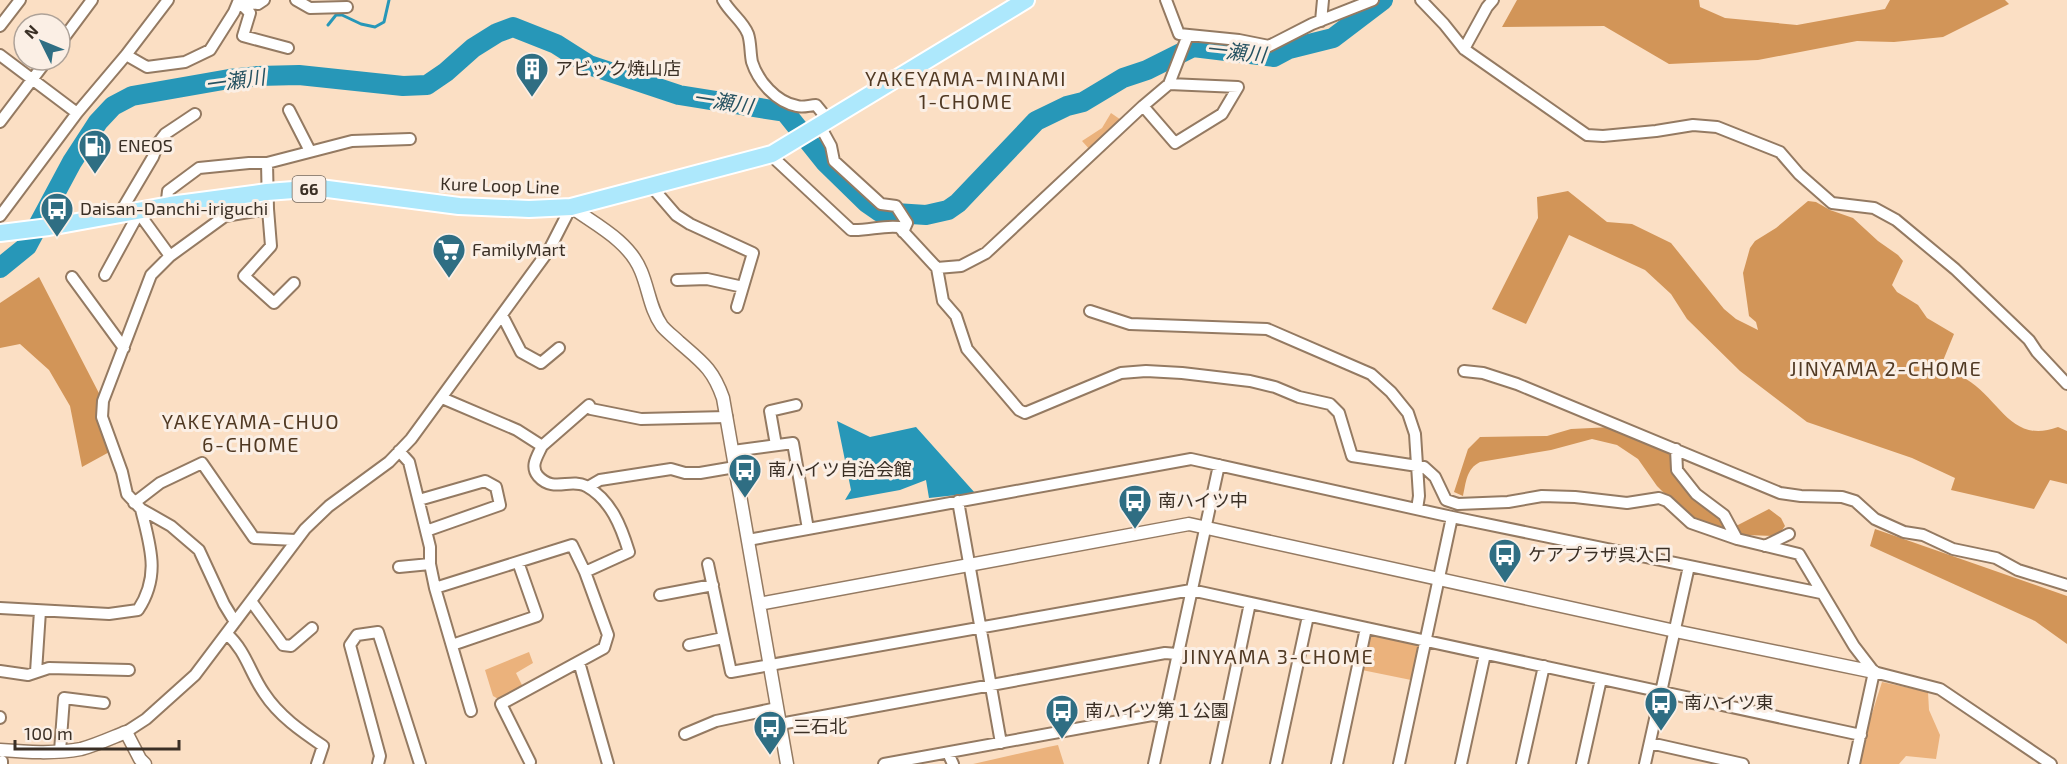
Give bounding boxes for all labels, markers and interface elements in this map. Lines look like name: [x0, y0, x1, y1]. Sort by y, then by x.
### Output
north arrow: [12, 12, 72, 72]
text: N: [20, 21, 42, 42]
water label: 一瀬川: [1205, 36, 1269, 66]
building icon: アビック焼山店: [514, 51, 550, 98]
place label: アビック焼山店: [555, 57, 681, 79]
water label: 一瀬川: [203, 64, 268, 96]
district label: YAKEYAMA-MINAMI 1-CHOME: [865, 66, 1067, 113]
water label: 一瀬川: [692, 84, 757, 118]
fuel station icon: ENEOS: [77, 128, 113, 175]
place label: ENEOS: [118, 134, 173, 156]
street label: Kure Loop Line: [440, 172, 560, 198]
road number: 66: [292, 176, 326, 202]
bus stop icon: Daisan-Danchi-iriguchi: [39, 191, 75, 238]
place label: Daisan-Danchi-iriguchi: [80, 197, 268, 219]
supermarket icon: FamilyMart: [431, 232, 467, 279]
place label: FamilyMart: [472, 238, 566, 260]
district label: JINYAMA 2-CHOME: [1790, 356, 1982, 380]
district label: YAKEYAMA-CHUO 6-CHOME: [162, 409, 340, 456]
bus stop icon: 南ハイツ自治会館: [727, 452, 763, 499]
place label: 南ハイツ自治会館: [768, 458, 912, 480]
bus stop icon: 南ハイツ中: [1117, 483, 1153, 530]
place label: 南ハイツ中: [1158, 489, 1248, 511]
bus stop icon: ケアプラザ呉入口: [1487, 537, 1523, 584]
place label: ケアプラザ呉入口: [1528, 543, 1672, 565]
district label: JINYAMA 3-CHOME: [1182, 644, 1374, 668]
bus stop icon: 南ハイツ東: [1643, 685, 1679, 732]
place label: 南ハイツ東: [1684, 691, 1774, 713]
bus stop icon: 南ハイツ第１公園: [1044, 693, 1080, 740]
place label: 南ハイツ第１公園: [1085, 699, 1229, 721]
bus stop icon: 三石北: [752, 709, 788, 756]
scale bar: [15, 713, 178, 751]
place label: 三石北: [793, 715, 847, 737]
text: 100 m: [24, 722, 73, 744]

